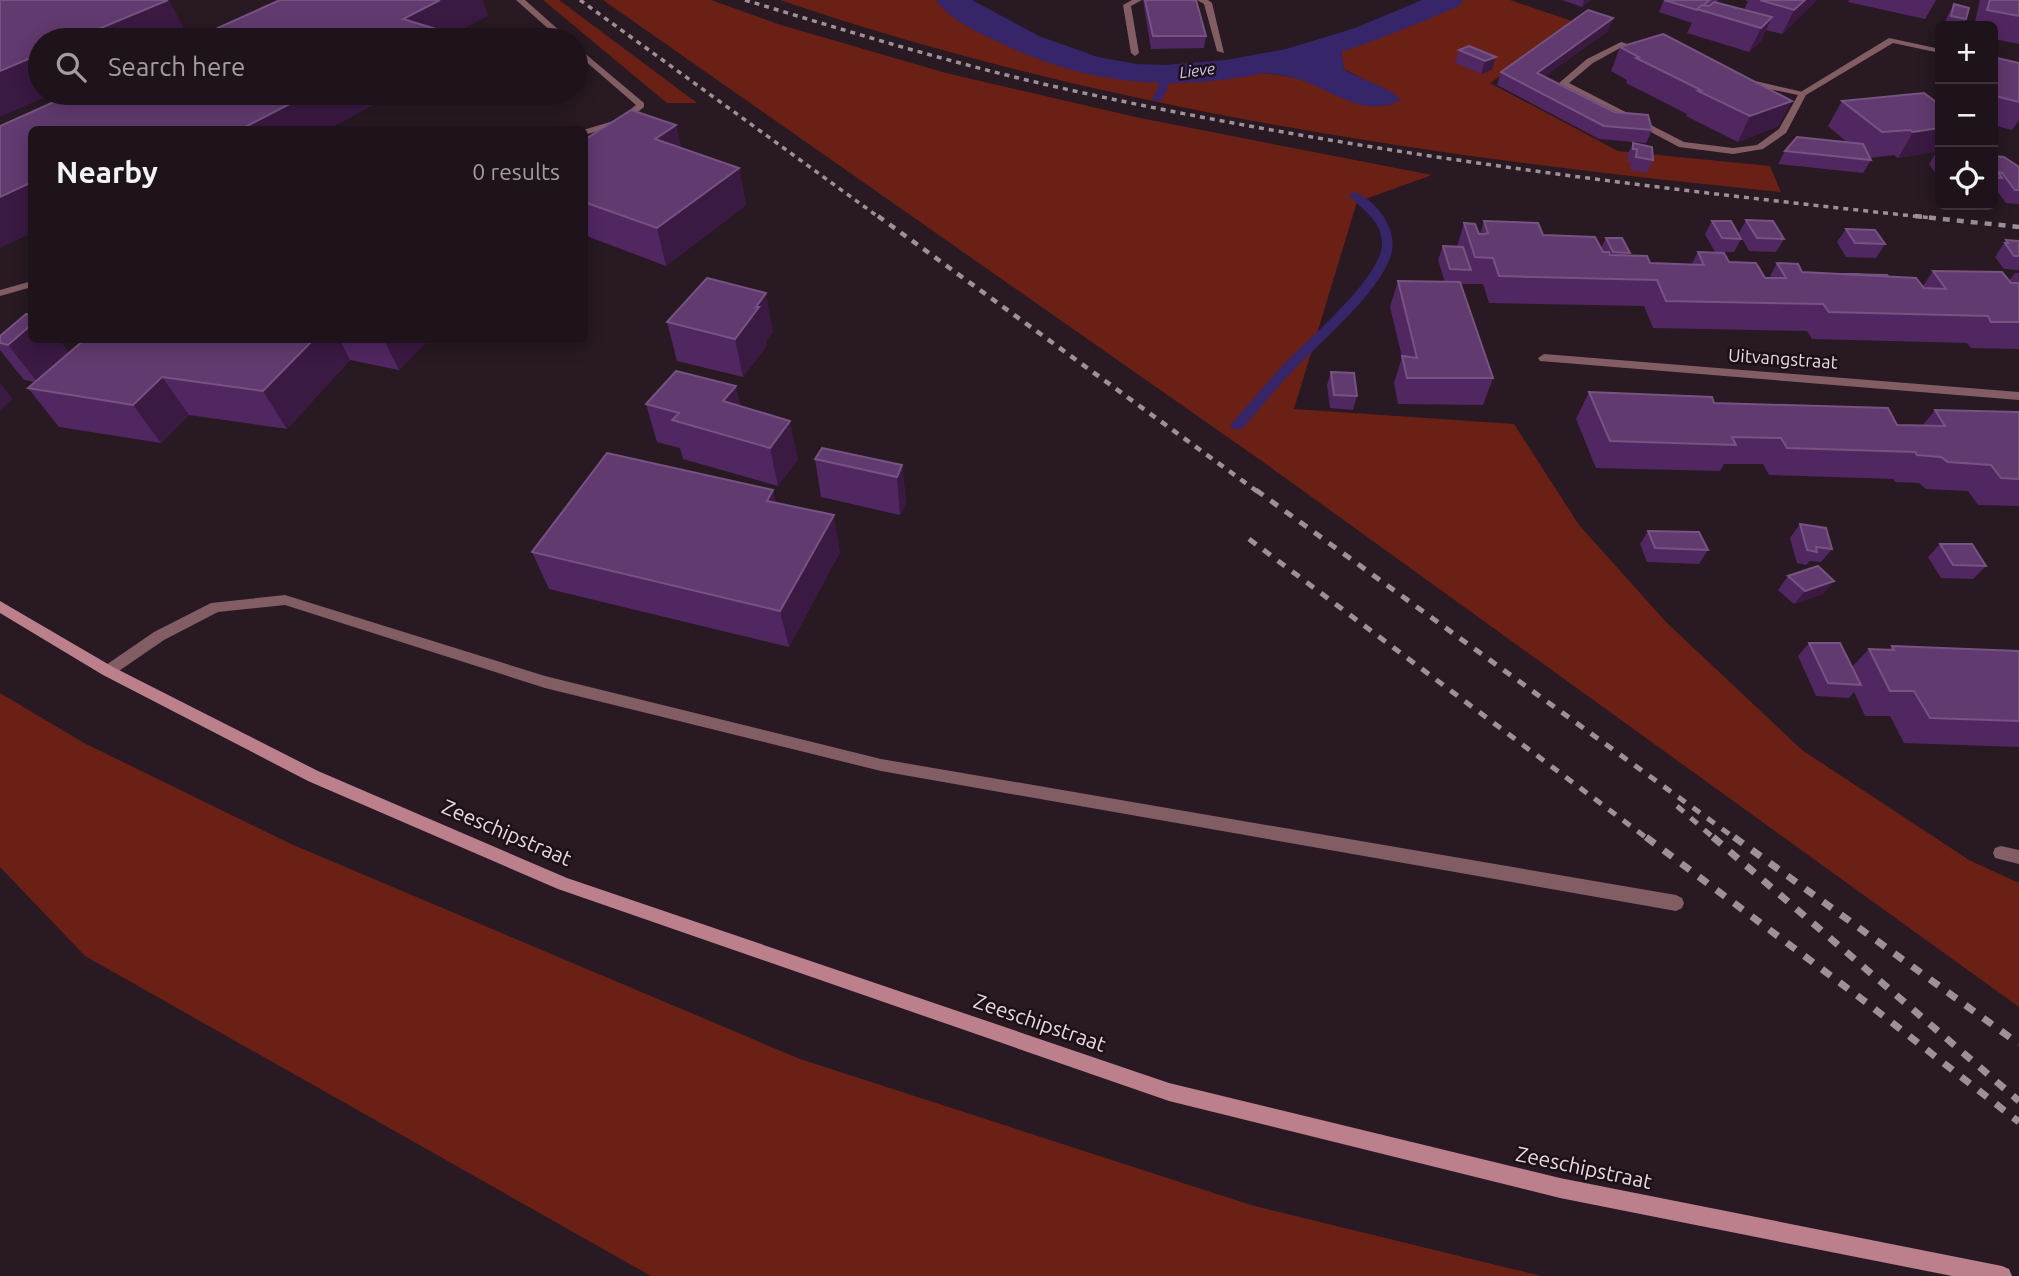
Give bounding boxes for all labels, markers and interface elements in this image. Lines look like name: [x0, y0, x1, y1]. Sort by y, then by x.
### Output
map controls: [1935, 21, 1998, 210]
button: +: [1935, 21, 1998, 84]
search box: [28, 28, 588, 105]
icon: search: [52, 48, 90, 86]
text: Search here: [108, 52, 245, 81]
water label: Lieve: [1178, 59, 1216, 81]
button: −: [1935, 84, 1998, 147]
button: locate: [1935, 147, 1998, 210]
text: Nearby: [56, 155, 158, 189]
text: 0 results: [472, 159, 560, 184]
street label: Uitvangstraat: [1728, 344, 1838, 372]
street label: Zeeschipstraat: [439, 794, 575, 870]
street label: Zeeschipstraat: [971, 988, 1109, 1056]
street label: Zeeschipstraat: [1514, 1141, 1654, 1193]

